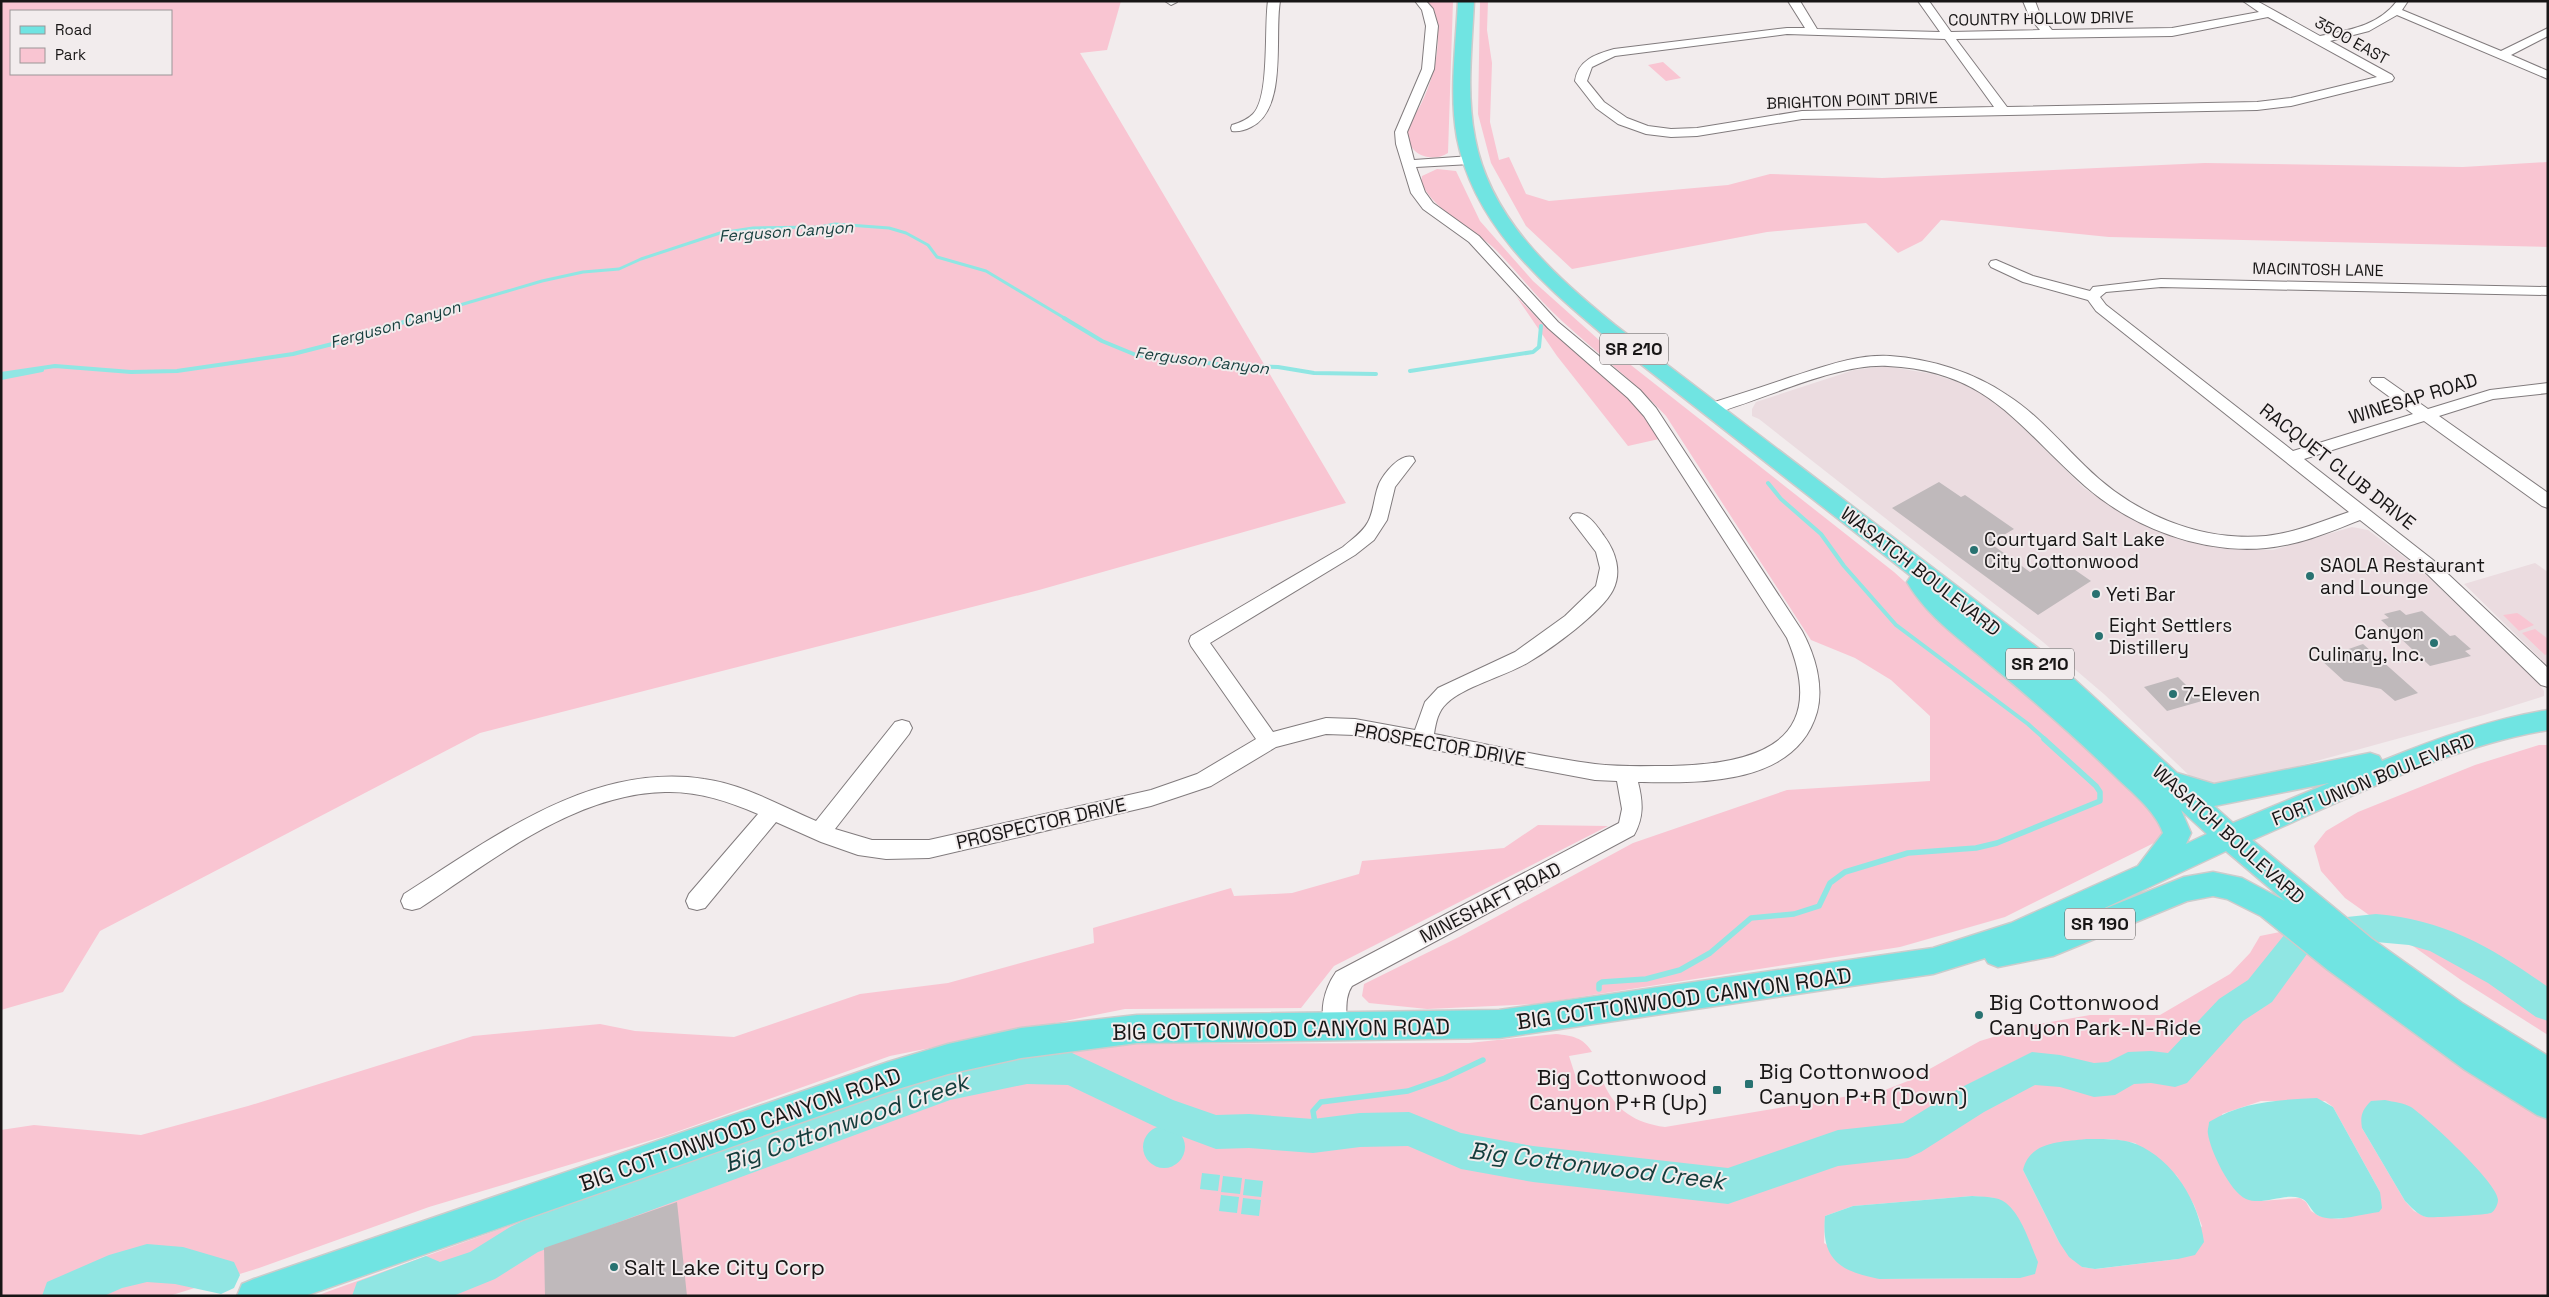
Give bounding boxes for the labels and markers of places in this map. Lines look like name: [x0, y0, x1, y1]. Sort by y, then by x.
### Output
place label: Courtyard Salt Lake City Cottonwood: [1984, 527, 2165, 574]
marker: Courtyard Salt Lake City Cottonwood: [1968, 544, 1980, 556]
place label: SAOLA Restaurant and Lounge: [2320, 553, 2485, 600]
marker: SAOLA Restaurant and Lounge: [2304, 570, 2316, 582]
place label: Yeti Bar: [2106, 582, 2176, 607]
marker: Yeti Bar: [2090, 588, 2102, 600]
place label: Eight Settlers Distillery: [2109, 613, 2232, 660]
place label: Canyon Culinary, Inc.: [2308, 620, 2424, 667]
marker: Eight Settlers Distillery: [2093, 630, 2105, 642]
marker: Canyon Culinary, Inc.: [2428, 637, 2440, 649]
place label: 7-Eleven: [2183, 682, 2260, 707]
marker: 7-Eleven: [2167, 688, 2179, 700]
place label: Big Cottonwood Canyon Park-N-Ride: [1989, 988, 2201, 1041]
marker: Big Cottonwood Canyon Park-N-Ride: [1973, 1009, 1985, 1021]
place label: Big Cottonwood Canyon P+R (Down): [1759, 1057, 1967, 1110]
place label: Big Cottonwood Canyon P+R (Up): [1529, 1063, 1707, 1116]
marker: Big Cottonwood Canyon P+R (Down): [1743, 1078, 1755, 1090]
marker: Big Cottonwood Canyon P+R (Up): [1711, 1084, 1723, 1096]
place label: Salt Lake City Corp: [624, 1253, 825, 1281]
marker: Salt Lake City Corp: [608, 1261, 620, 1273]

